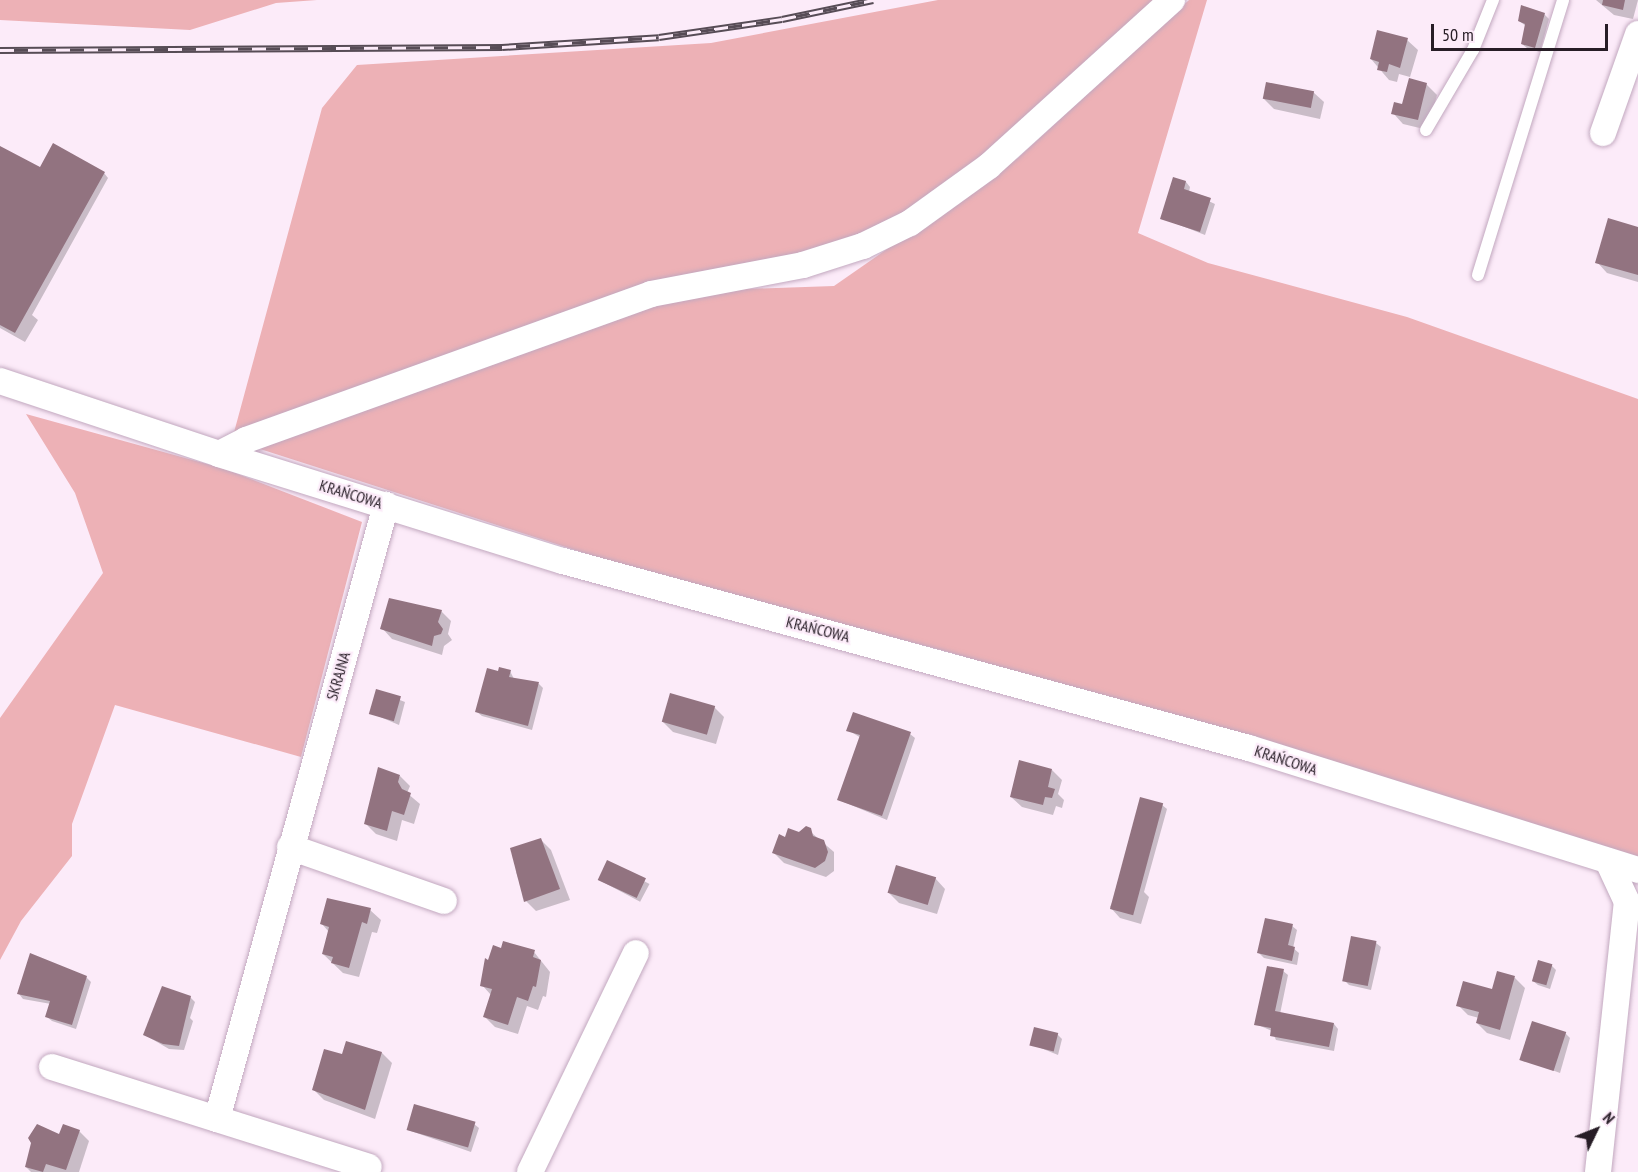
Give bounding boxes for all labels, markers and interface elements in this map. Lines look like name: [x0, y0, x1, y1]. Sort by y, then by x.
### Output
scale bar: [1434, 12, 1611, 50]
text: 50 m: [1442, 23, 1474, 46]
street label: KRAŃCOWA: [317, 475, 385, 513]
street label: KRAŃCOWA: [784, 612, 852, 646]
street label: SKRAJNA: [322, 649, 354, 703]
street label: KRAŃCOWA: [1252, 741, 1320, 779]
north arrow: [1566, 1100, 1626, 1160]
text: N: [1599, 1108, 1619, 1128]

